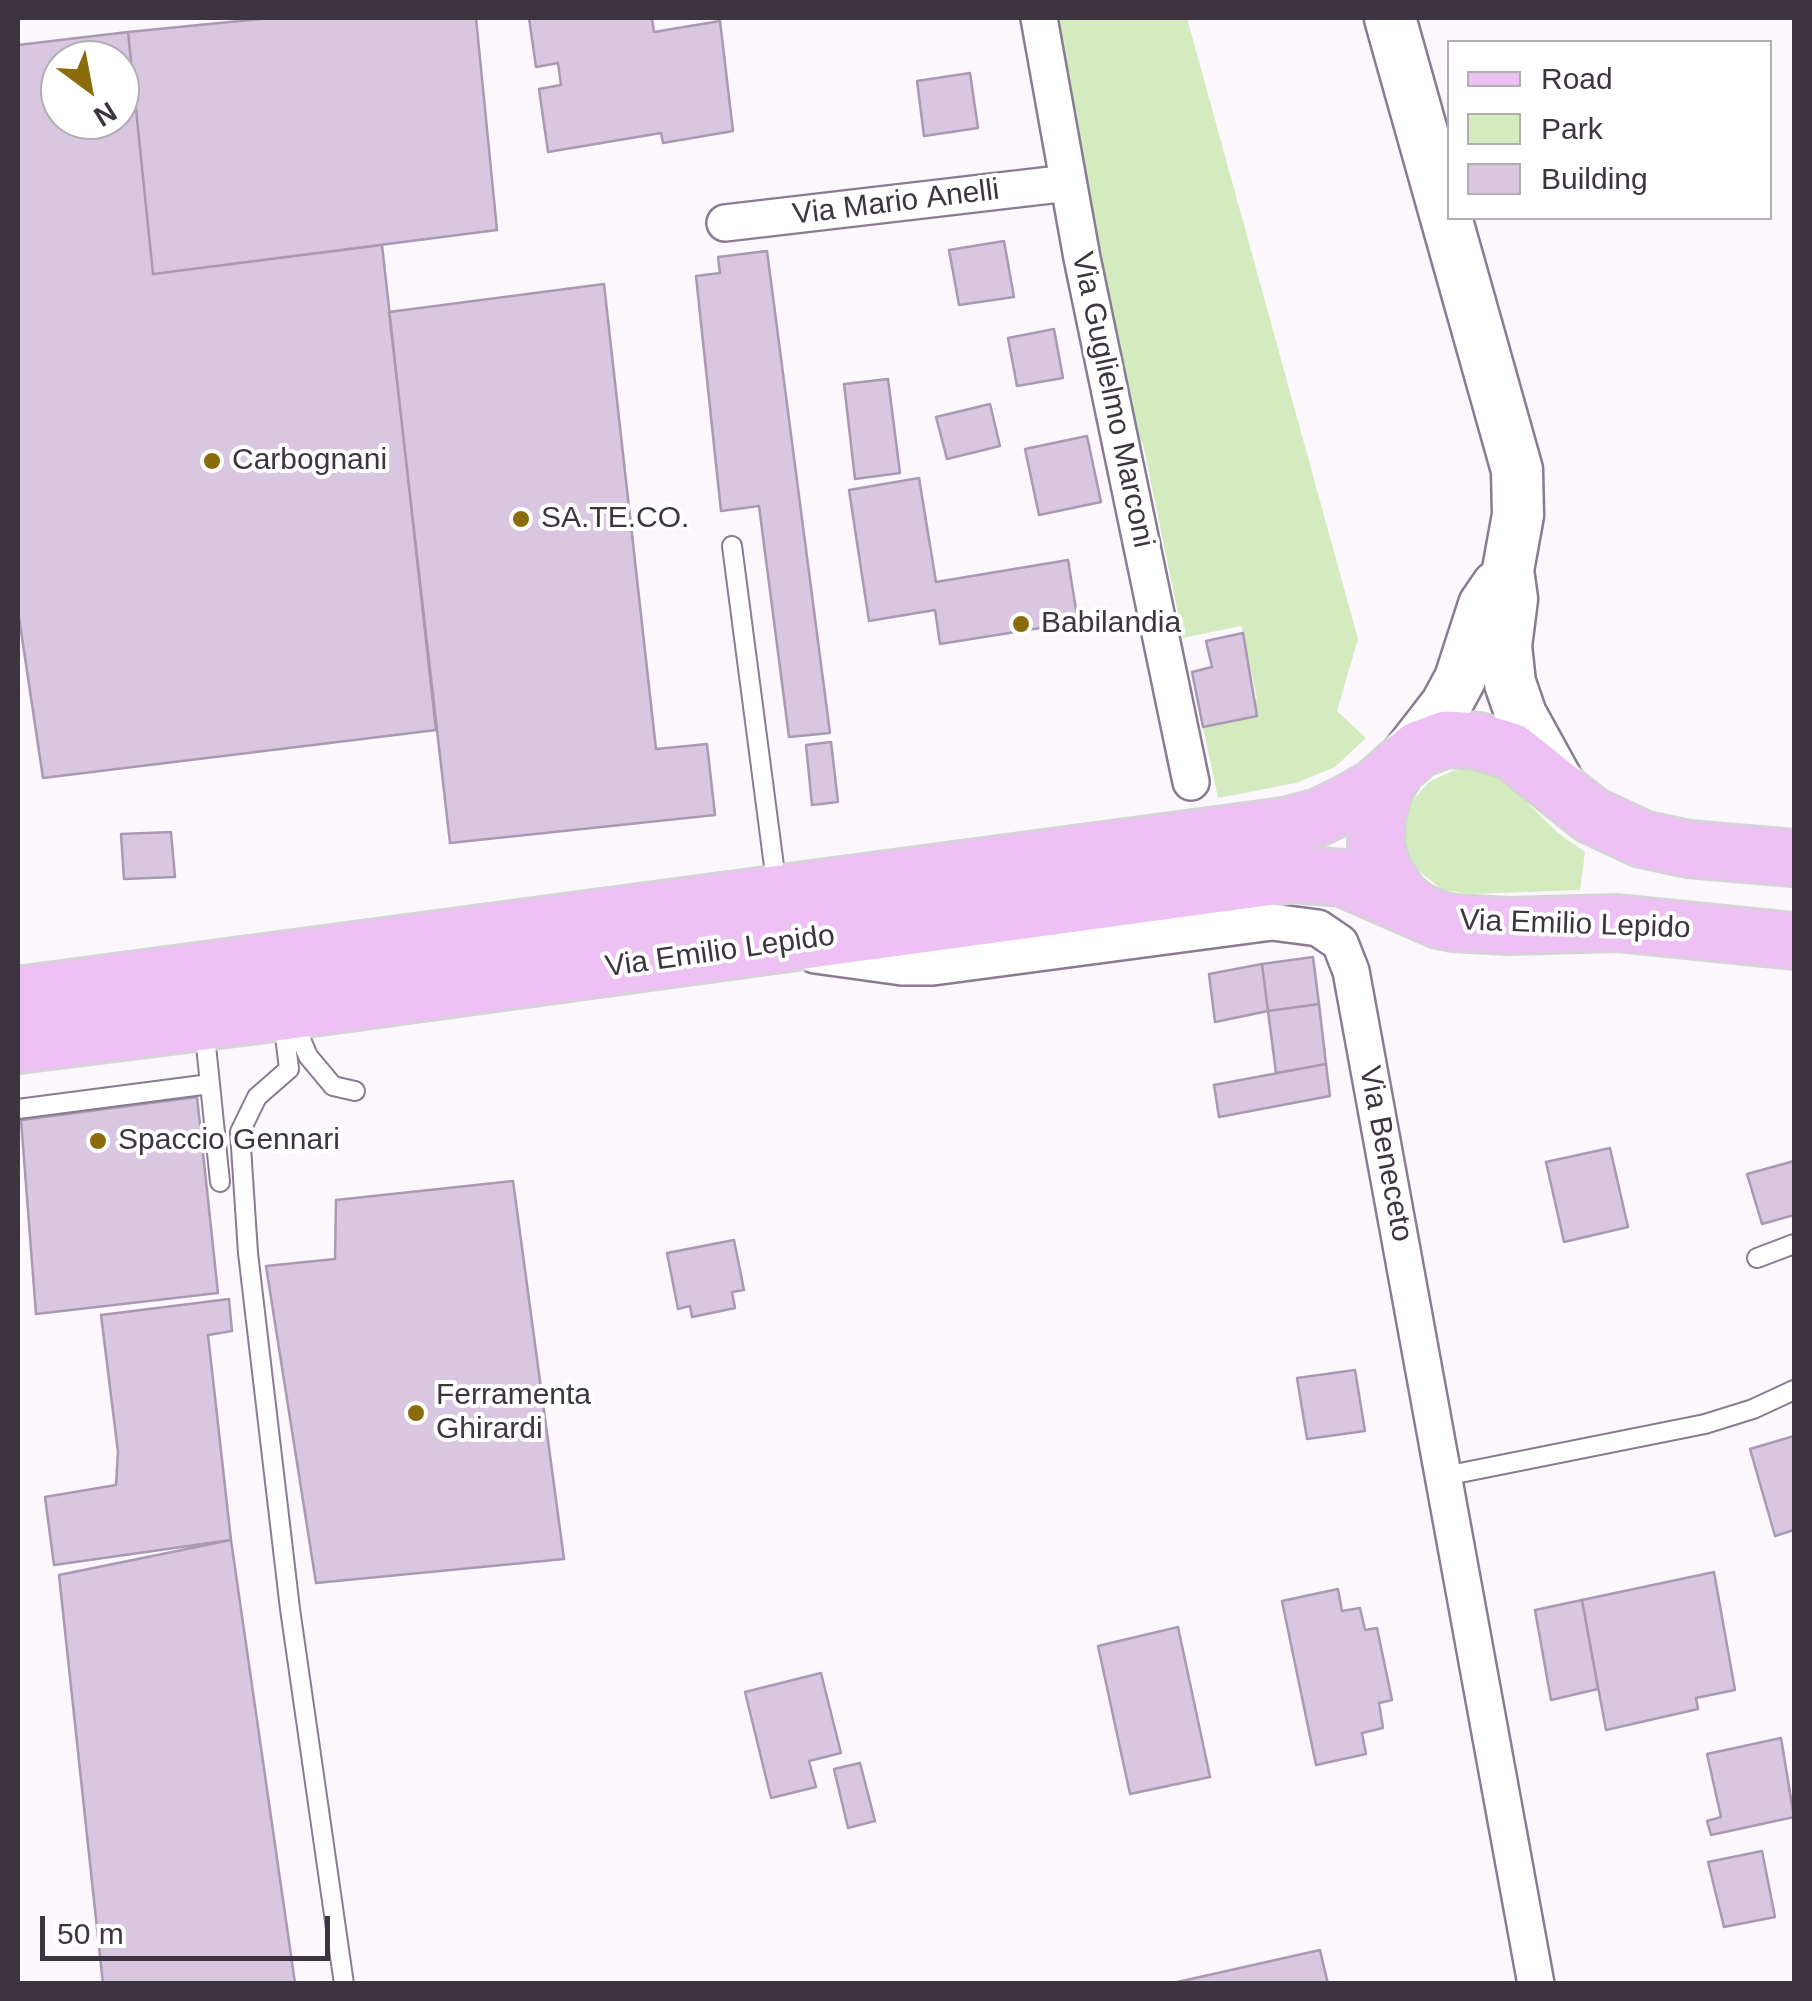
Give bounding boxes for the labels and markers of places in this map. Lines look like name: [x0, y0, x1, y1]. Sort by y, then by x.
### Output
place label: Carbognani: [232, 443, 387, 479]
marker: Carbognani: [201, 450, 223, 472]
place label: SA.TE.CO.: [541, 501, 689, 537]
marker: SA.TE.CO.: [510, 508, 532, 530]
place label: Babilandia: [1041, 606, 1181, 642]
marker: Babilandia: [1010, 613, 1032, 635]
place label: Spaccio Gennari: [118, 1123, 340, 1159]
marker: Spaccio Gennari: [87, 1130, 109, 1152]
place label: Ferramenta Ghirardi: [436, 1378, 591, 1448]
marker: Ferramenta Ghirardi: [405, 1402, 427, 1424]

